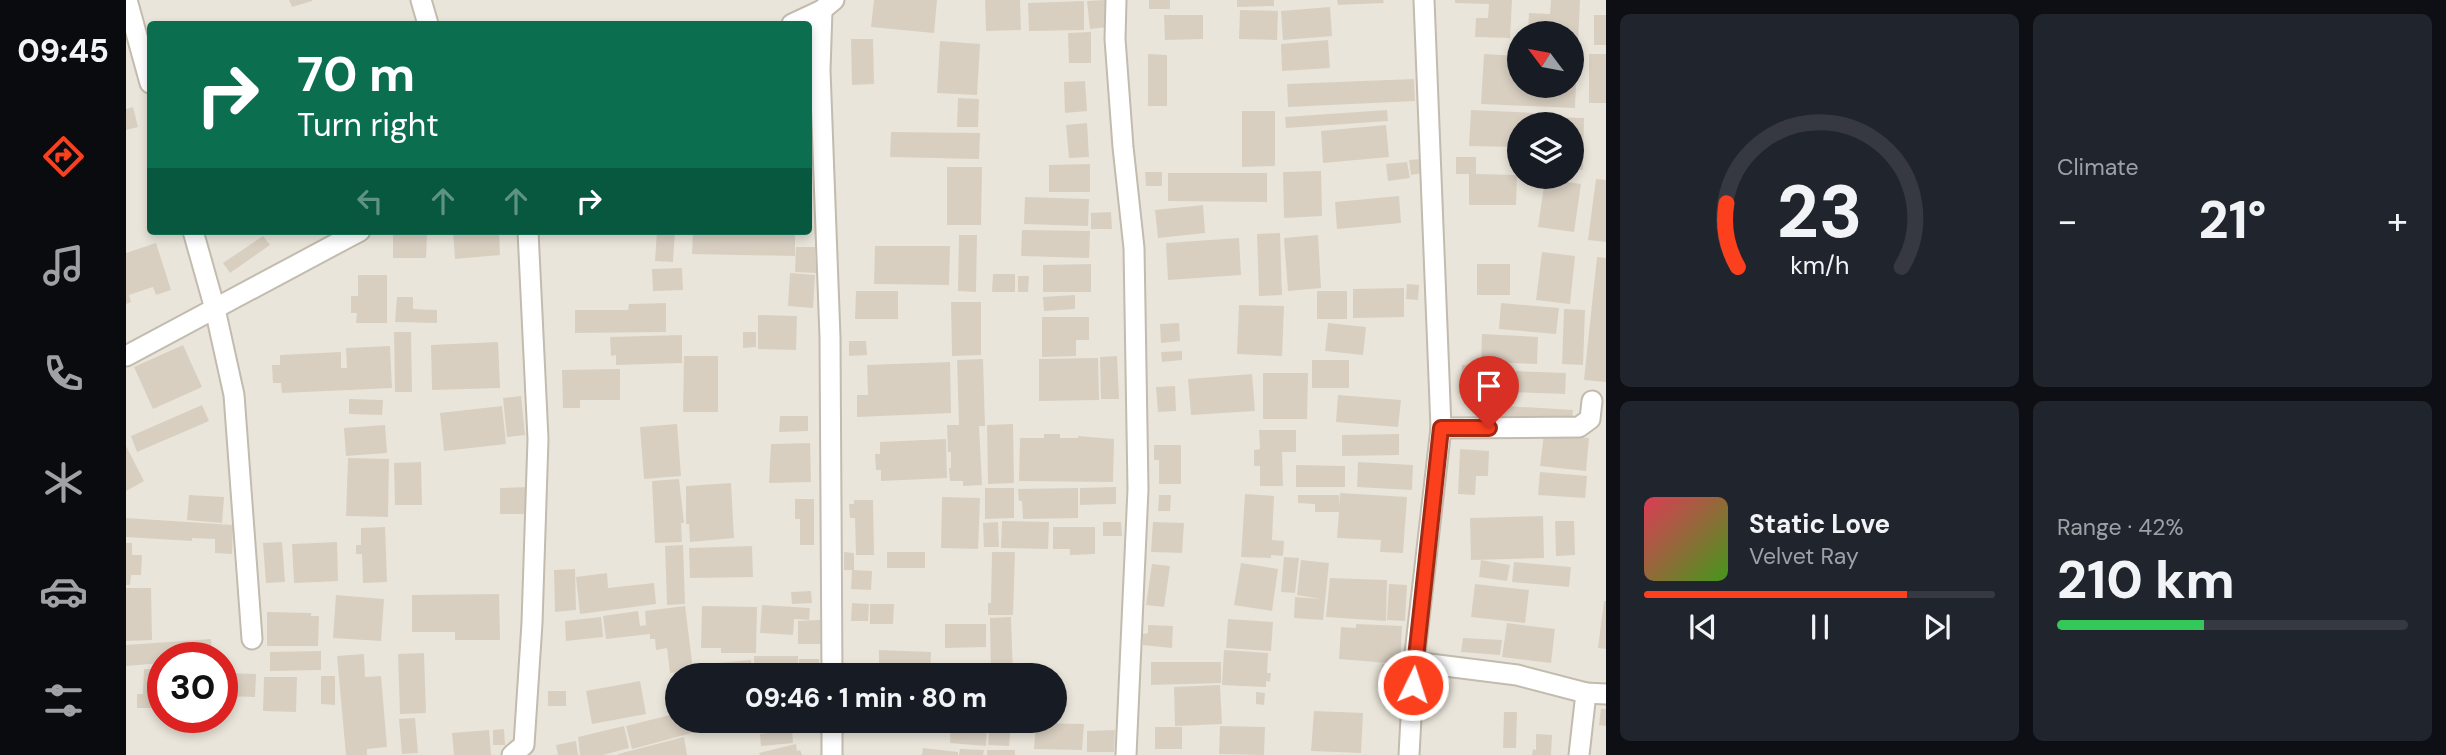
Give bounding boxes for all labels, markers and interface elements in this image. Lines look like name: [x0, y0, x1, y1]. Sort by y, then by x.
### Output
north arrow: [1507, 21, 1584, 98]
map controls: [1507, 21, 1584, 189]
text: 09:45: [17, 30, 109, 72]
text: 70 m: [297, 42, 415, 106]
icon: right: [182, 49, 273, 140]
text: Turn right: [297, 104, 439, 146]
button: layers: [1507, 112, 1584, 189]
icon: directions: [39, 132, 88, 181]
text: Climate: [2057, 152, 2139, 182]
text: 23: [1777, 165, 1862, 260]
icon: left: [351, 182, 389, 220]
icon: ahead: [424, 182, 462, 220]
icon: ahead: [497, 182, 535, 220]
icon: right: [570, 182, 608, 220]
text: 21°: [2198, 186, 2267, 254]
text: −: [2057, 196, 2078, 246]
text: +: [2387, 196, 2408, 246]
icon: music: [39, 241, 88, 290]
text: km/h: [1790, 248, 1849, 281]
icon: phone: [39, 349, 88, 398]
pin: [1459, 356, 1519, 428]
icon: arrive: [1470, 367, 1508, 405]
icon: climate: [39, 458, 88, 507]
text: Static Love: [1749, 507, 1890, 541]
text: Range · 42%: [2057, 512, 2184, 542]
text: Velvet Ray: [1749, 541, 1859, 571]
text: 210 km: [2057, 546, 2235, 614]
icon: car: [39, 567, 88, 616]
icon: previous: [1684, 608, 1722, 646]
icon: pause: [1801, 608, 1839, 646]
icon: next: [1918, 608, 1956, 646]
speed limit sign: 30: [147, 642, 238, 733]
position arrow: [1376, 648, 1450, 722]
icon: filters: [39, 676, 88, 725]
text: 09:46 · 1 min · 80 m: [745, 681, 987, 715]

